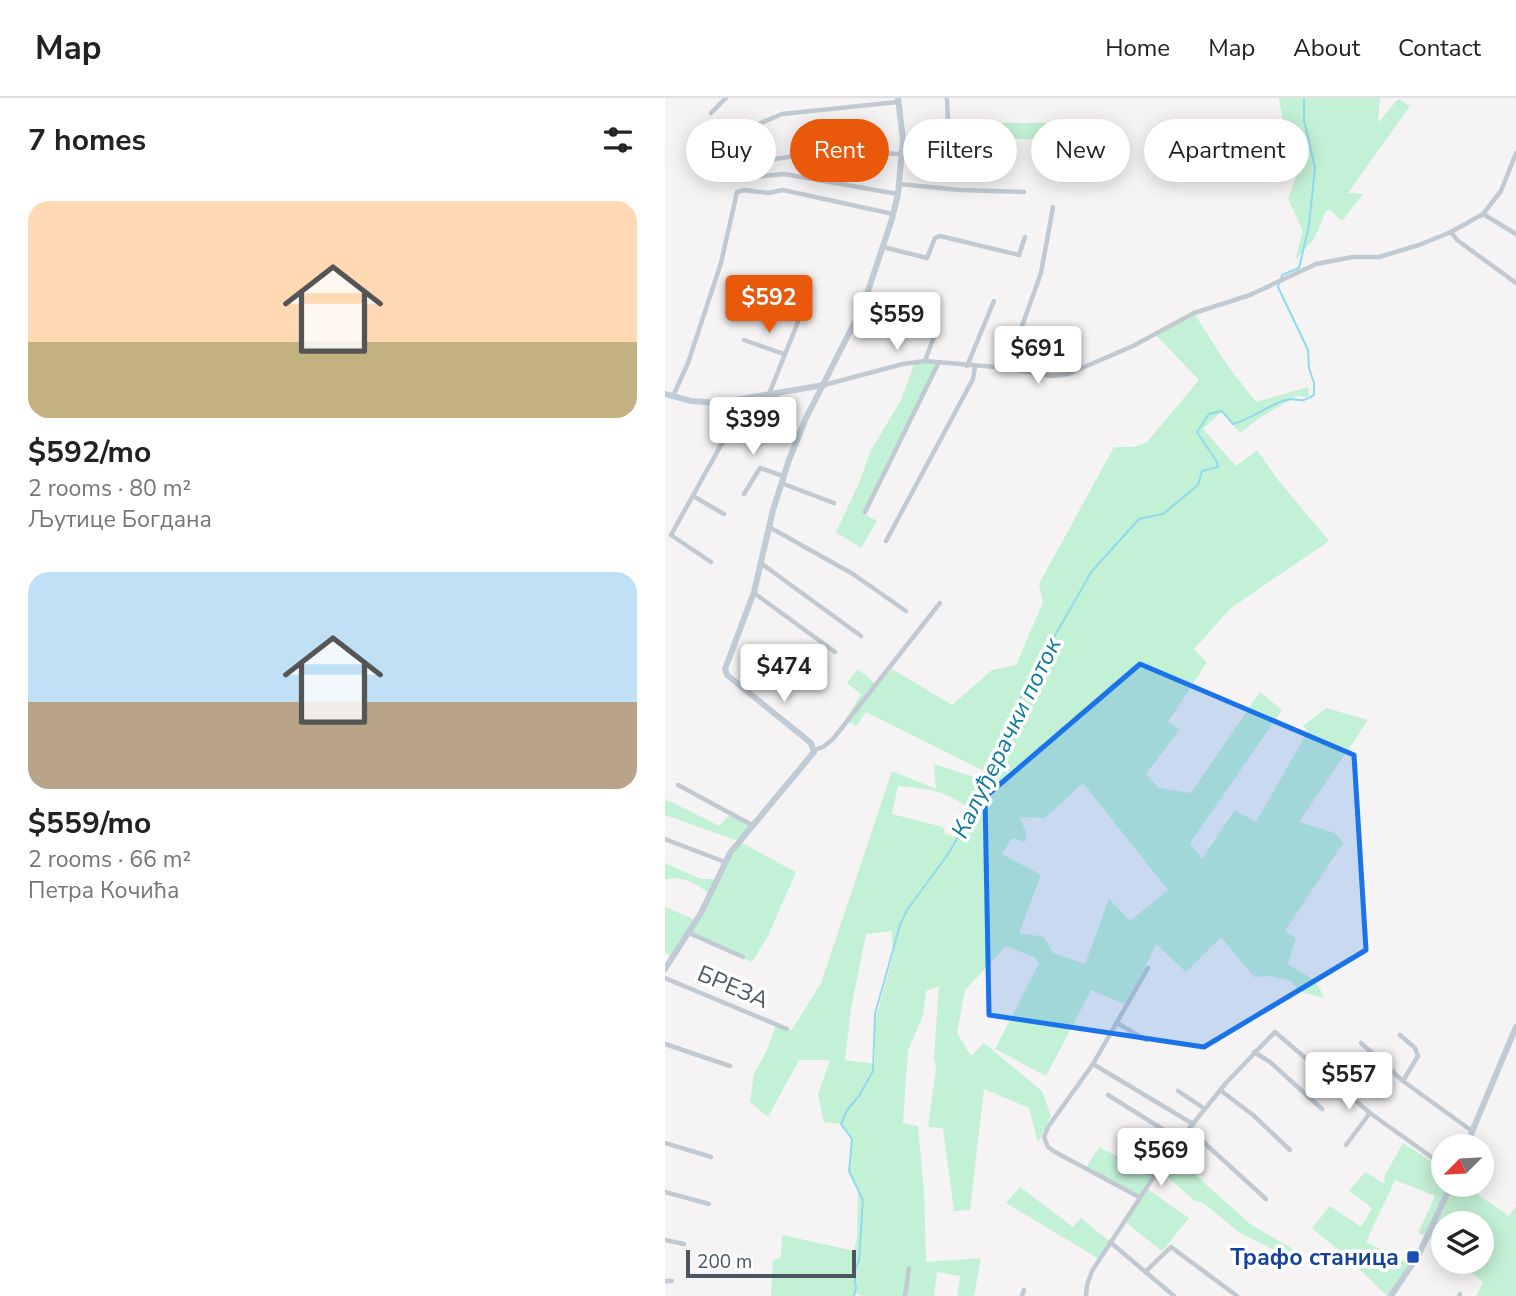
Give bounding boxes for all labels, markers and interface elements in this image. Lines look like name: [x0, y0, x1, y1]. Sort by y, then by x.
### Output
text: Map: [35, 26, 102, 71]
text: Home: [1105, 32, 1170, 64]
text: Map: [1208, 32, 1255, 64]
text: About: [1293, 32, 1360, 64]
text: Contact: [1398, 32, 1481, 64]
chip: Buy: [686, 119, 776, 182]
chip: Rent: [790, 119, 889, 182]
chip: Filters: [903, 119, 1017, 182]
chip: New: [1031, 119, 1130, 182]
chip: Apartment: [1144, 119, 1309, 182]
text: 7 homes: [28, 120, 146, 161]
icon: filters: [599, 121, 637, 159]
icon: home: [270, 246, 396, 372]
pin: $592: [728, 275, 810, 335]
text: $592: [741, 282, 797, 313]
pin: $559: [856, 292, 938, 352]
text: $559: [869, 299, 925, 330]
pin: $691: [997, 327, 1079, 386]
text: $691: [1010, 333, 1066, 364]
pin: $399: [712, 398, 794, 457]
text: $399: [725, 404, 781, 435]
text: $592/mo: [28, 432, 151, 473]
text: 2 rooms · 80 m²: [28, 473, 191, 504]
text: Љутице Богдана: [28, 504, 212, 535]
icon: home: [270, 617, 396, 743]
water label: Калуђерачки поток: [944, 632, 1069, 844]
pin: $474: [743, 644, 825, 704]
text: $474: [756, 651, 812, 682]
text: $559/mo: [28, 803, 151, 844]
text: 2 rooms · 66 m²: [28, 844, 191, 875]
text: Петра Кочића: [28, 875, 179, 906]
street label: БРЕЗА: [693, 958, 774, 1016]
pin: $557: [1308, 1052, 1390, 1112]
text: $557: [1321, 1059, 1377, 1090]
pin: $569: [1120, 1128, 1202, 1188]
north arrow: [1431, 1134, 1495, 1197]
map controls: [1431, 1134, 1494, 1274]
text: $569: [1133, 1135, 1189, 1166]
button: layers: [1431, 1211, 1494, 1274]
place label: Трафо станица: [1230, 1242, 1399, 1273]
scale bar: [686, 1247, 856, 1279]
text: 200 m: [697, 1249, 752, 1275]
marker: Трафо станица: [1405, 1249, 1421, 1265]

